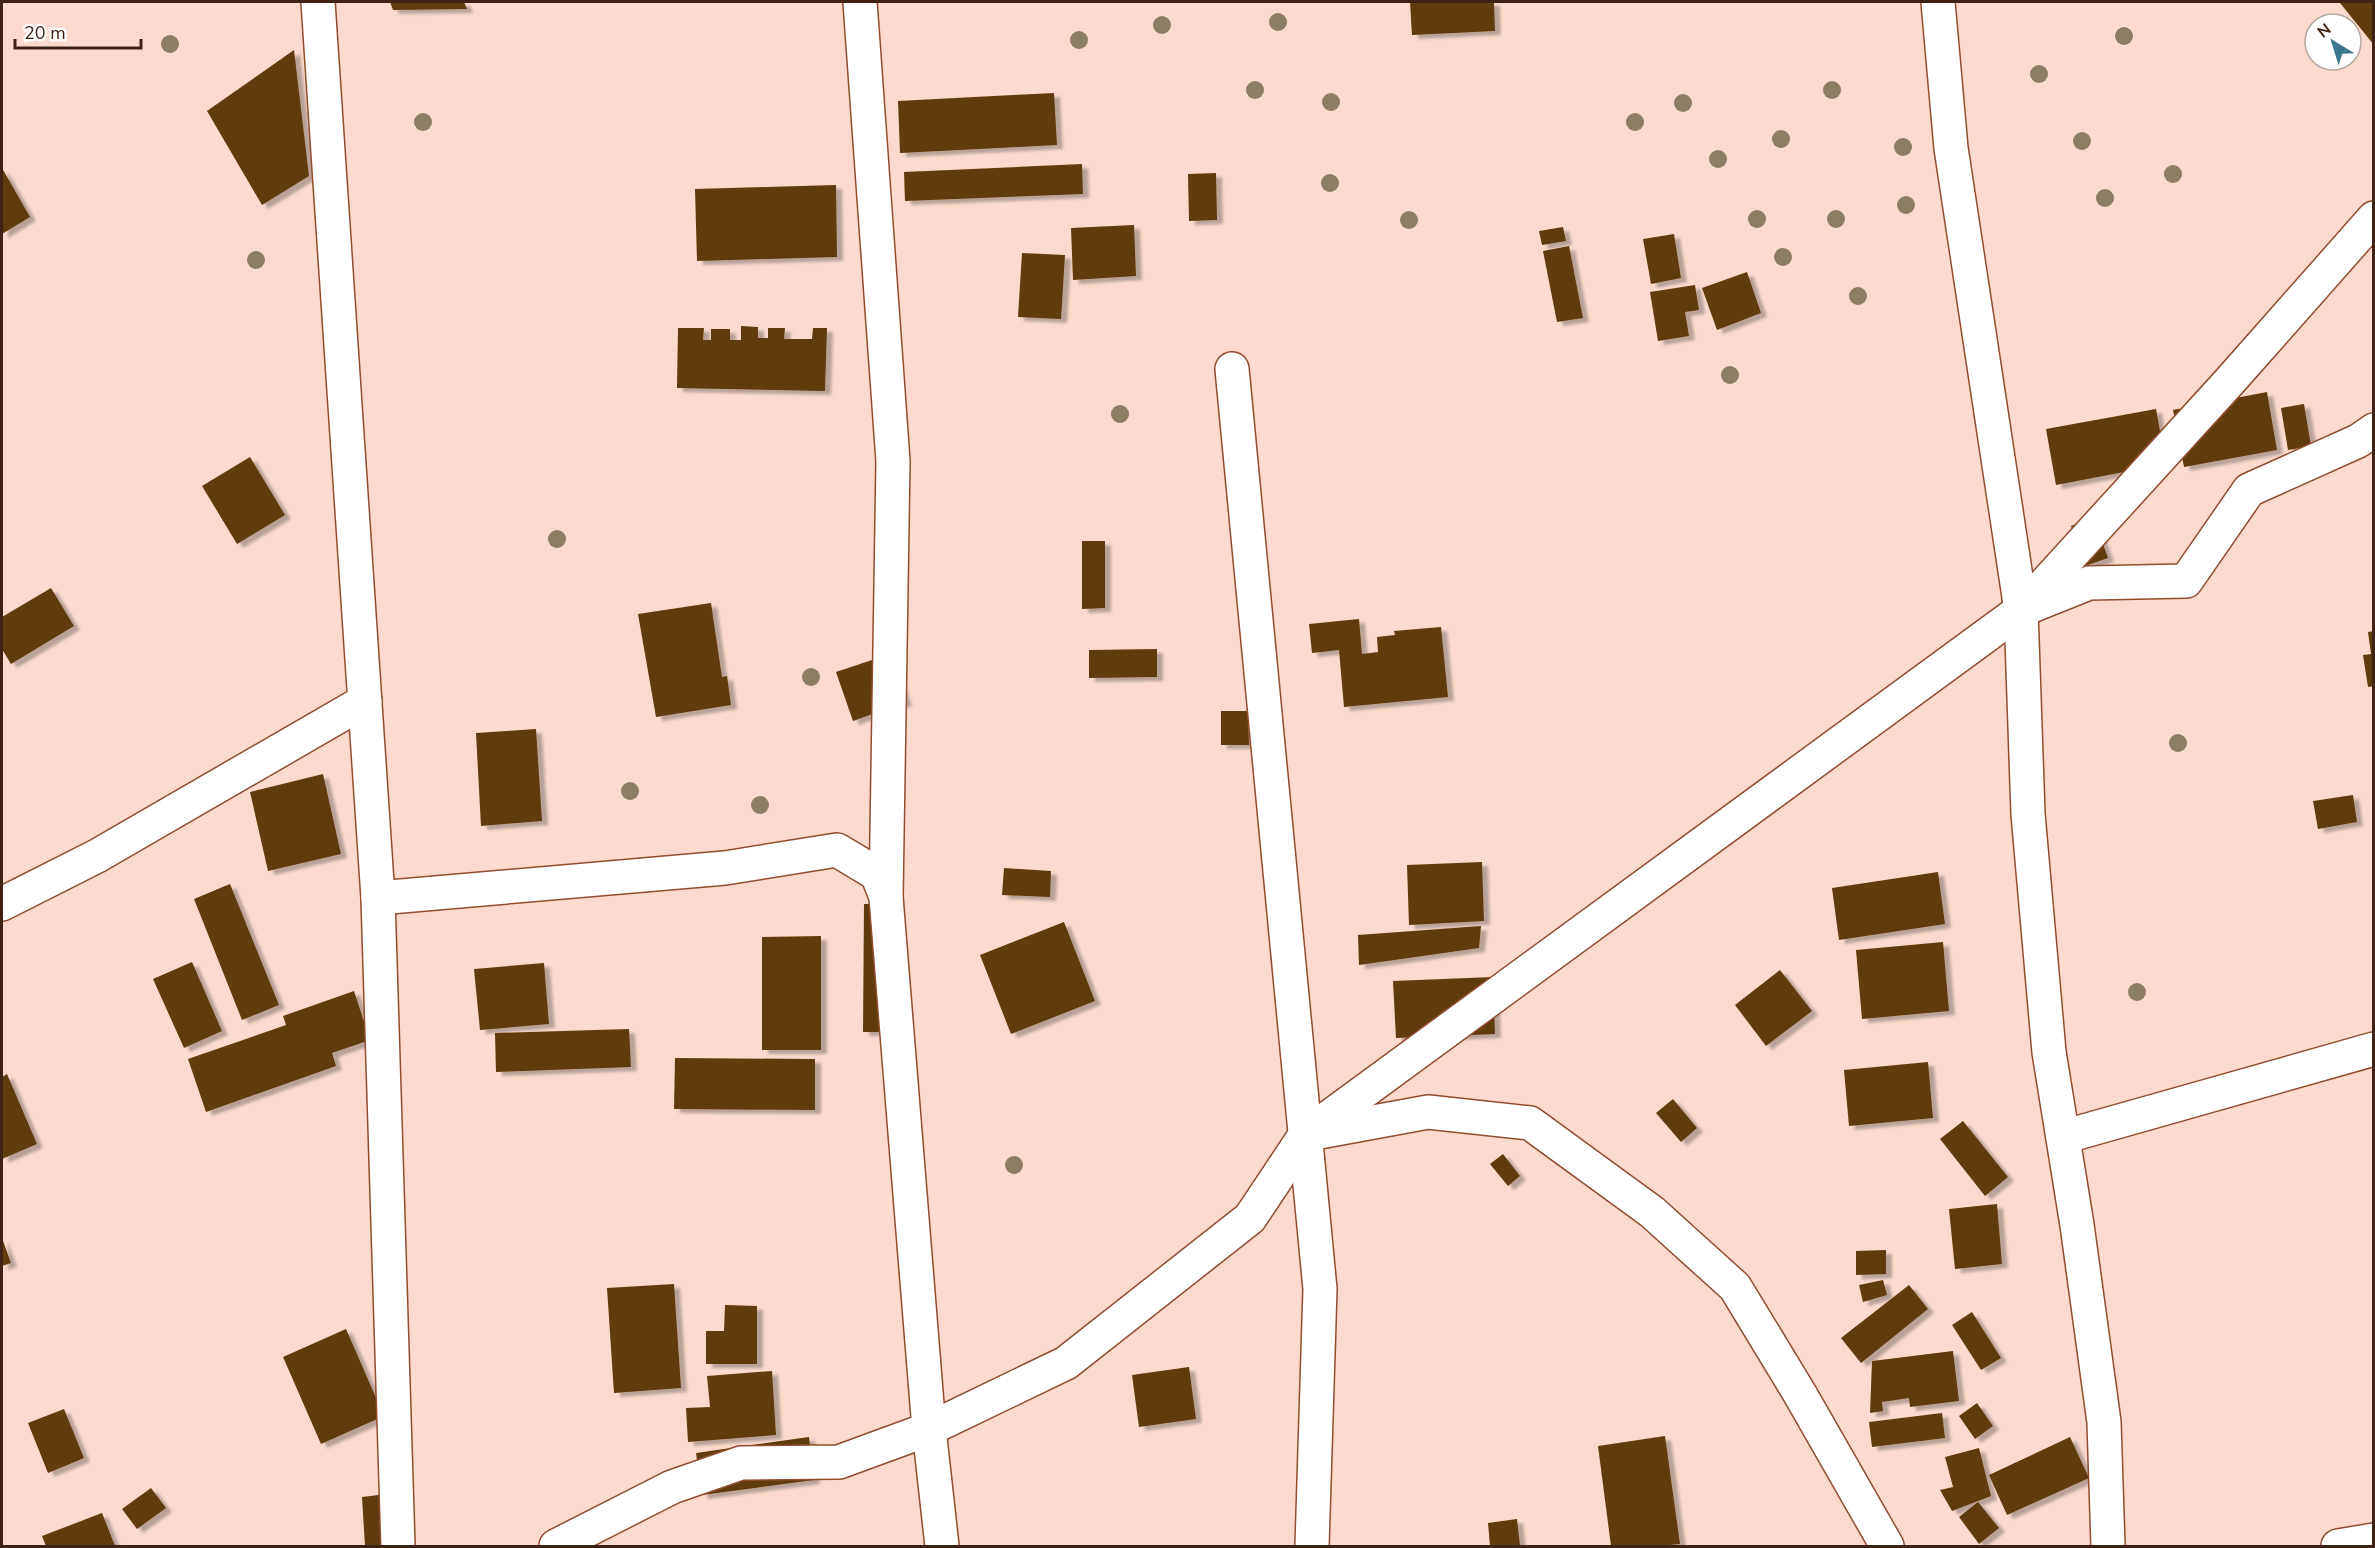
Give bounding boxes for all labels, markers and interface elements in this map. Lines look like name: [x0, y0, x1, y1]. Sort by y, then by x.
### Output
scale bar: [15, 12, 141, 50]
north arrow: [2303, 12, 2363, 72]
text: N: [2313, 19, 2336, 43]
text: 20 m: [24, 21, 66, 45]

